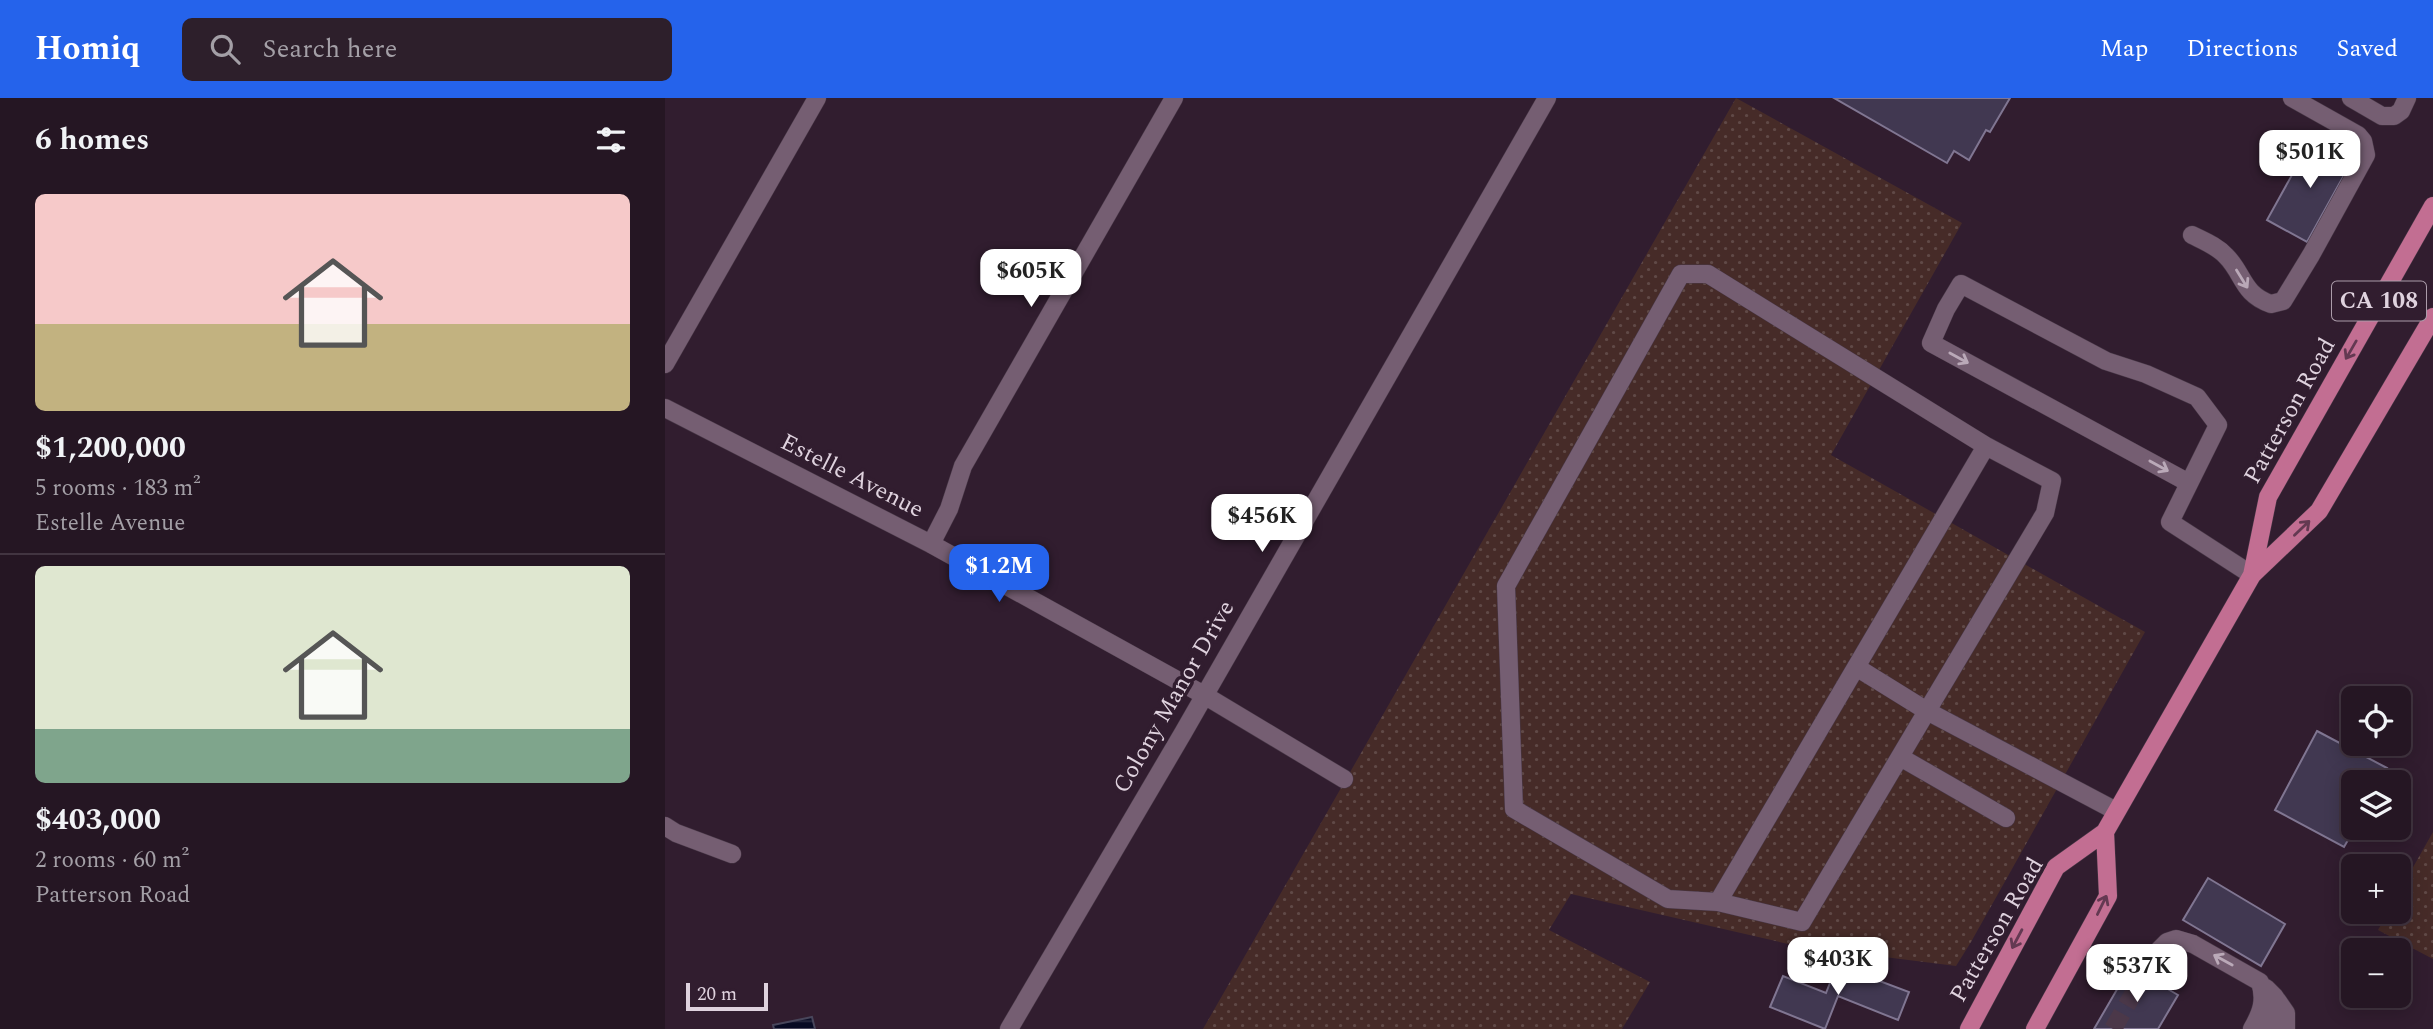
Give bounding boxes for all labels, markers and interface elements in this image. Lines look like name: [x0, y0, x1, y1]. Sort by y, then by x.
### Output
search box: [182, 18, 672, 81]
text: Homiq: [35, 24, 140, 74]
text: Search here: [262, 29, 397, 69]
icon: search: [206, 30, 244, 68]
text: Map: [2100, 31, 2148, 67]
text: Directions: [2186, 31, 2298, 67]
text: Saved: [2336, 31, 2398, 67]
text: 6 homes: [35, 117, 149, 163]
icon: filters: [592, 121, 630, 159]
pin: $501K: [2261, 130, 2359, 190]
text: $501K: [2275, 135, 2345, 170]
icon: home: [270, 240, 396, 366]
pin: $605K: [982, 250, 1080, 309]
text: $605K: [996, 254, 1066, 289]
one-way arrow: [2235, 269, 2249, 289]
road number: CA 108: [2332, 282, 2426, 320]
street label: Patterson Road: [2235, 331, 2345, 491]
one-way arrow: [2344, 340, 2358, 360]
one-way arrow: [1948, 352, 1969, 365]
street label: Estelle Avenue: [774, 424, 930, 528]
text: $1,200,000: [35, 425, 186, 471]
one-way arrow: [2148, 460, 2168, 474]
text: 5 rooms · 183 m²: [35, 471, 201, 506]
pin: $456K: [1213, 494, 1311, 554]
text: $456K: [1227, 499, 1297, 534]
text: Estelle Avenue: [35, 506, 185, 541]
one-way arrow: [2293, 519, 2310, 536]
pin: $1.2M: [950, 545, 1048, 604]
text: $1.2M: [965, 549, 1033, 584]
street label: Colony Manor Drive: [1104, 594, 1244, 800]
icon: home: [270, 612, 396, 738]
map controls: [2341, 686, 2411, 1008]
button: locate: [2341, 686, 2411, 756]
button: layers: [2341, 770, 2411, 840]
text: $403,000: [35, 797, 161, 843]
text: 2 rooms · 60 m²: [35, 843, 189, 878]
street label: Patterson Road: [1941, 851, 2053, 1009]
button: +: [2341, 854, 2411, 924]
text: Patterson Road: [35, 878, 190, 913]
one-way arrow: [2096, 894, 2109, 915]
one-way arrow: [2010, 928, 2023, 949]
pin: $403K: [1789, 937, 1887, 997]
button: −: [2341, 938, 2411, 1008]
text: $403K: [1803, 942, 1873, 977]
pin: $537K: [2088, 944, 2186, 1004]
text: $537K: [2102, 949, 2172, 984]
one-way arrow: [2214, 953, 2234, 967]
scale bar: [686, 980, 768, 1012]
text: 20 m: [697, 980, 737, 1009]

